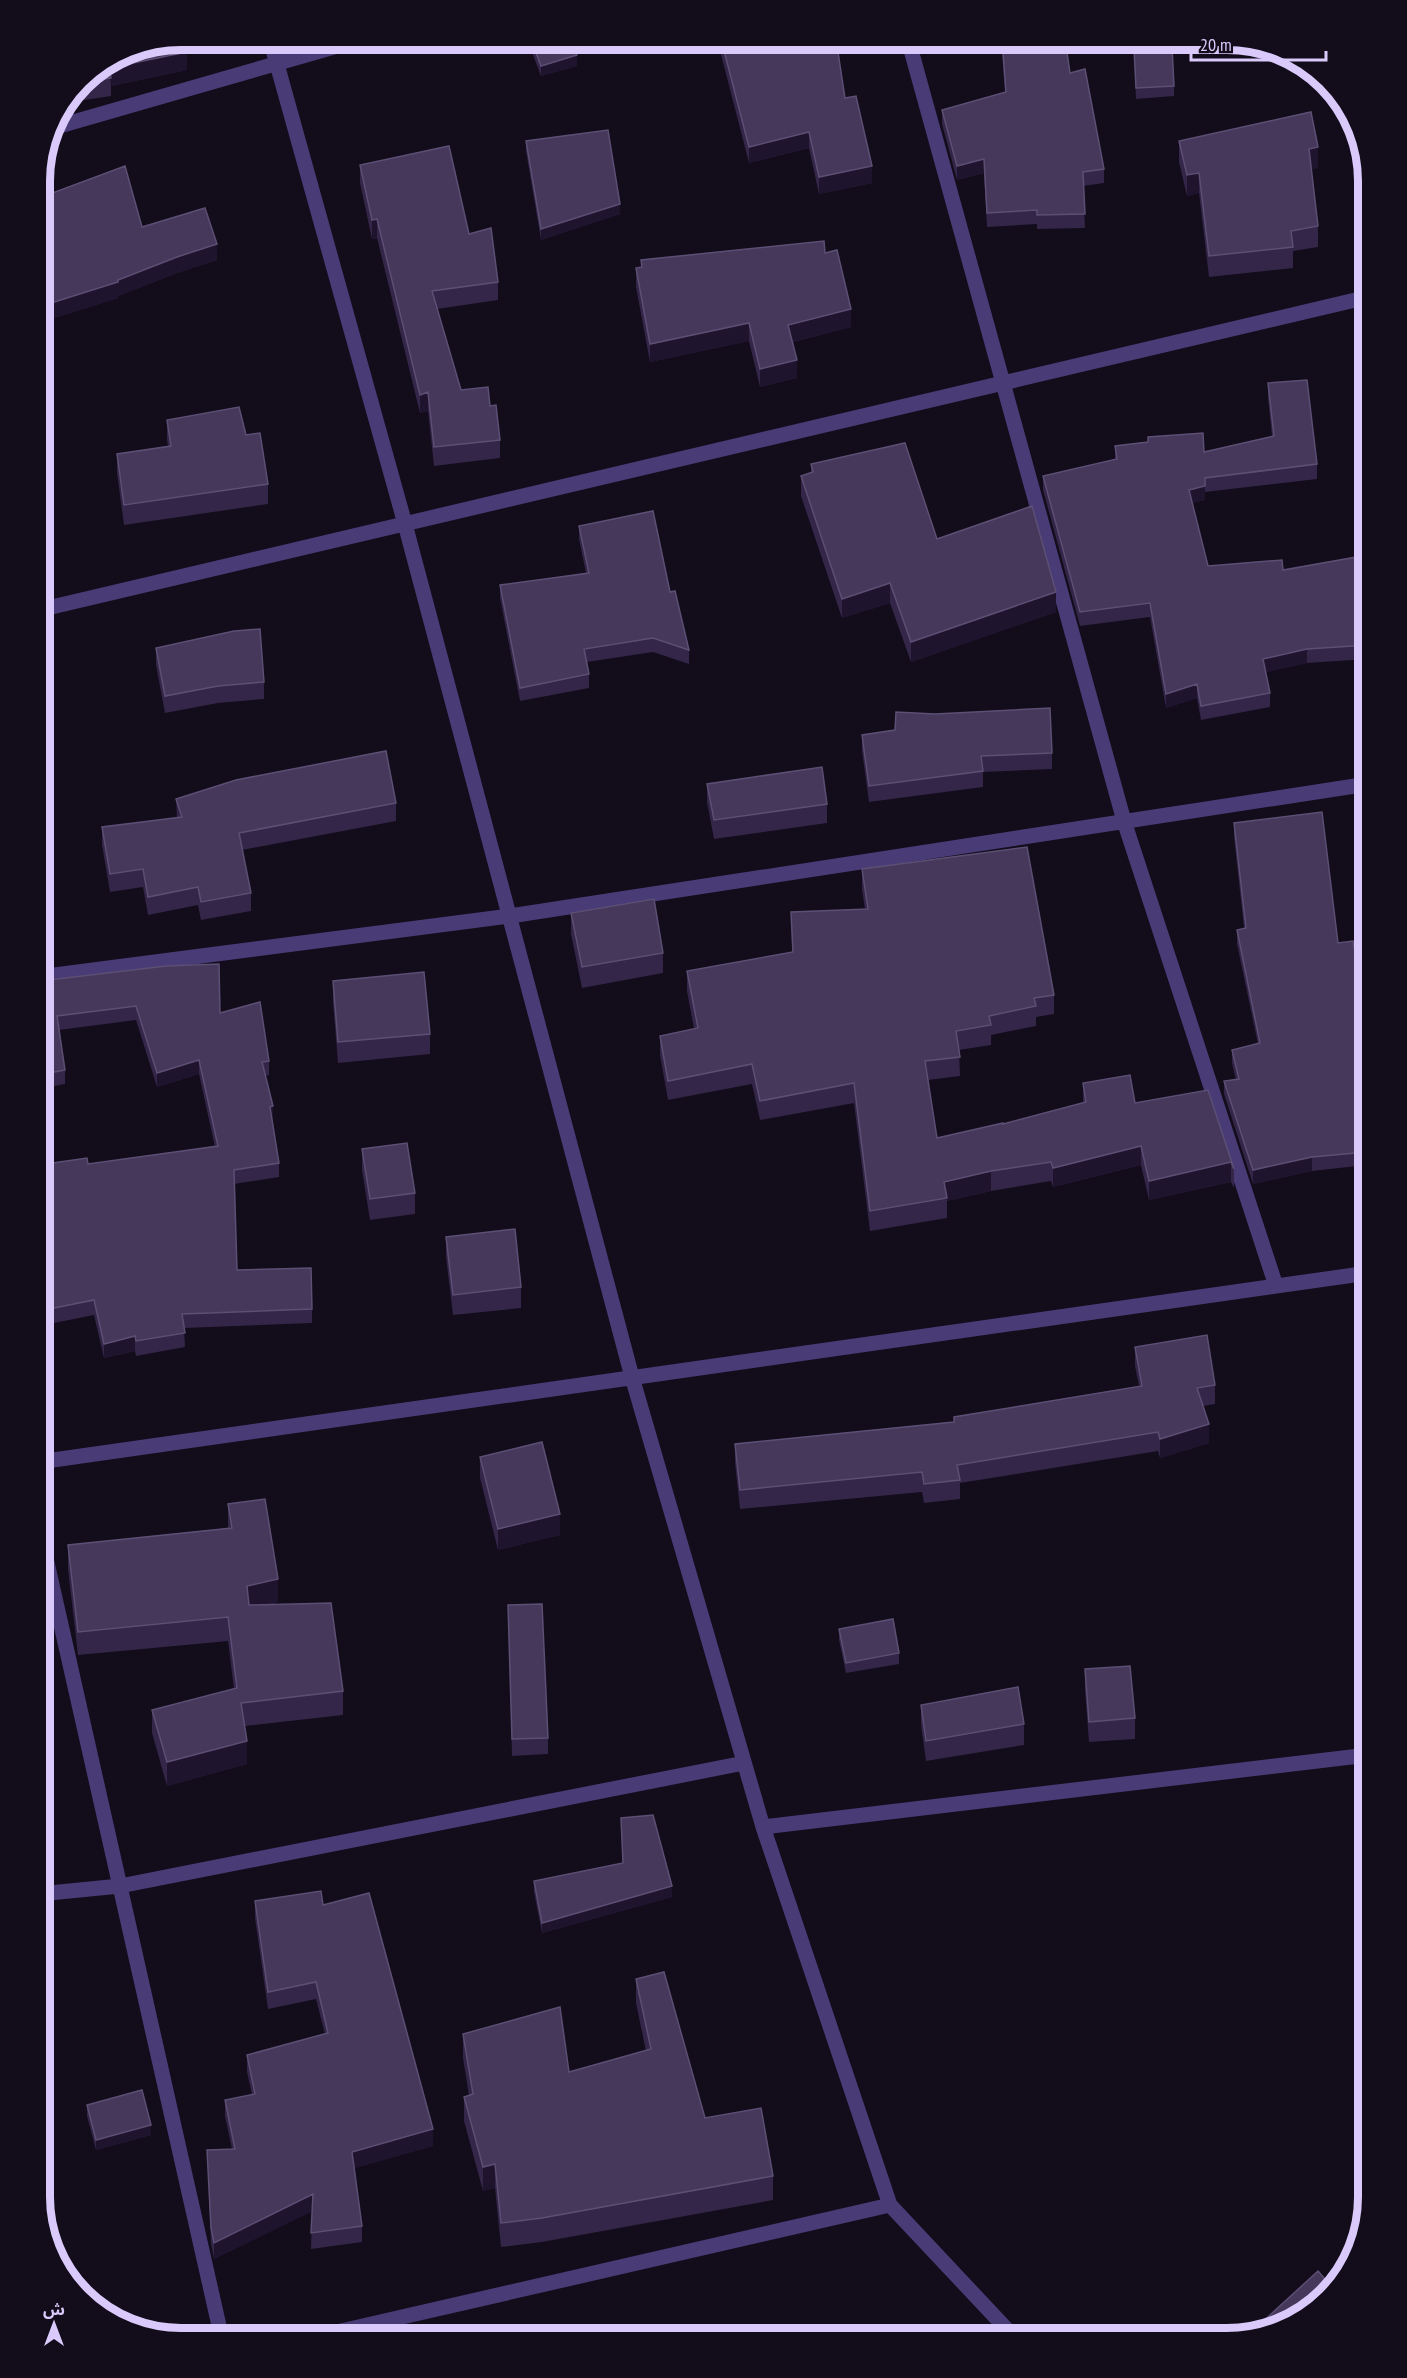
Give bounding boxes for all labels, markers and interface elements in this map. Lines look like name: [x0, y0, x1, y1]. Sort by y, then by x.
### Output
scale bar: [1191, 24, 1326, 62]
text: 20 m: [1200, 33, 1232, 56]
north arrow: [24, 2294, 84, 2354]
text: ش: [43, 2299, 65, 2319]

